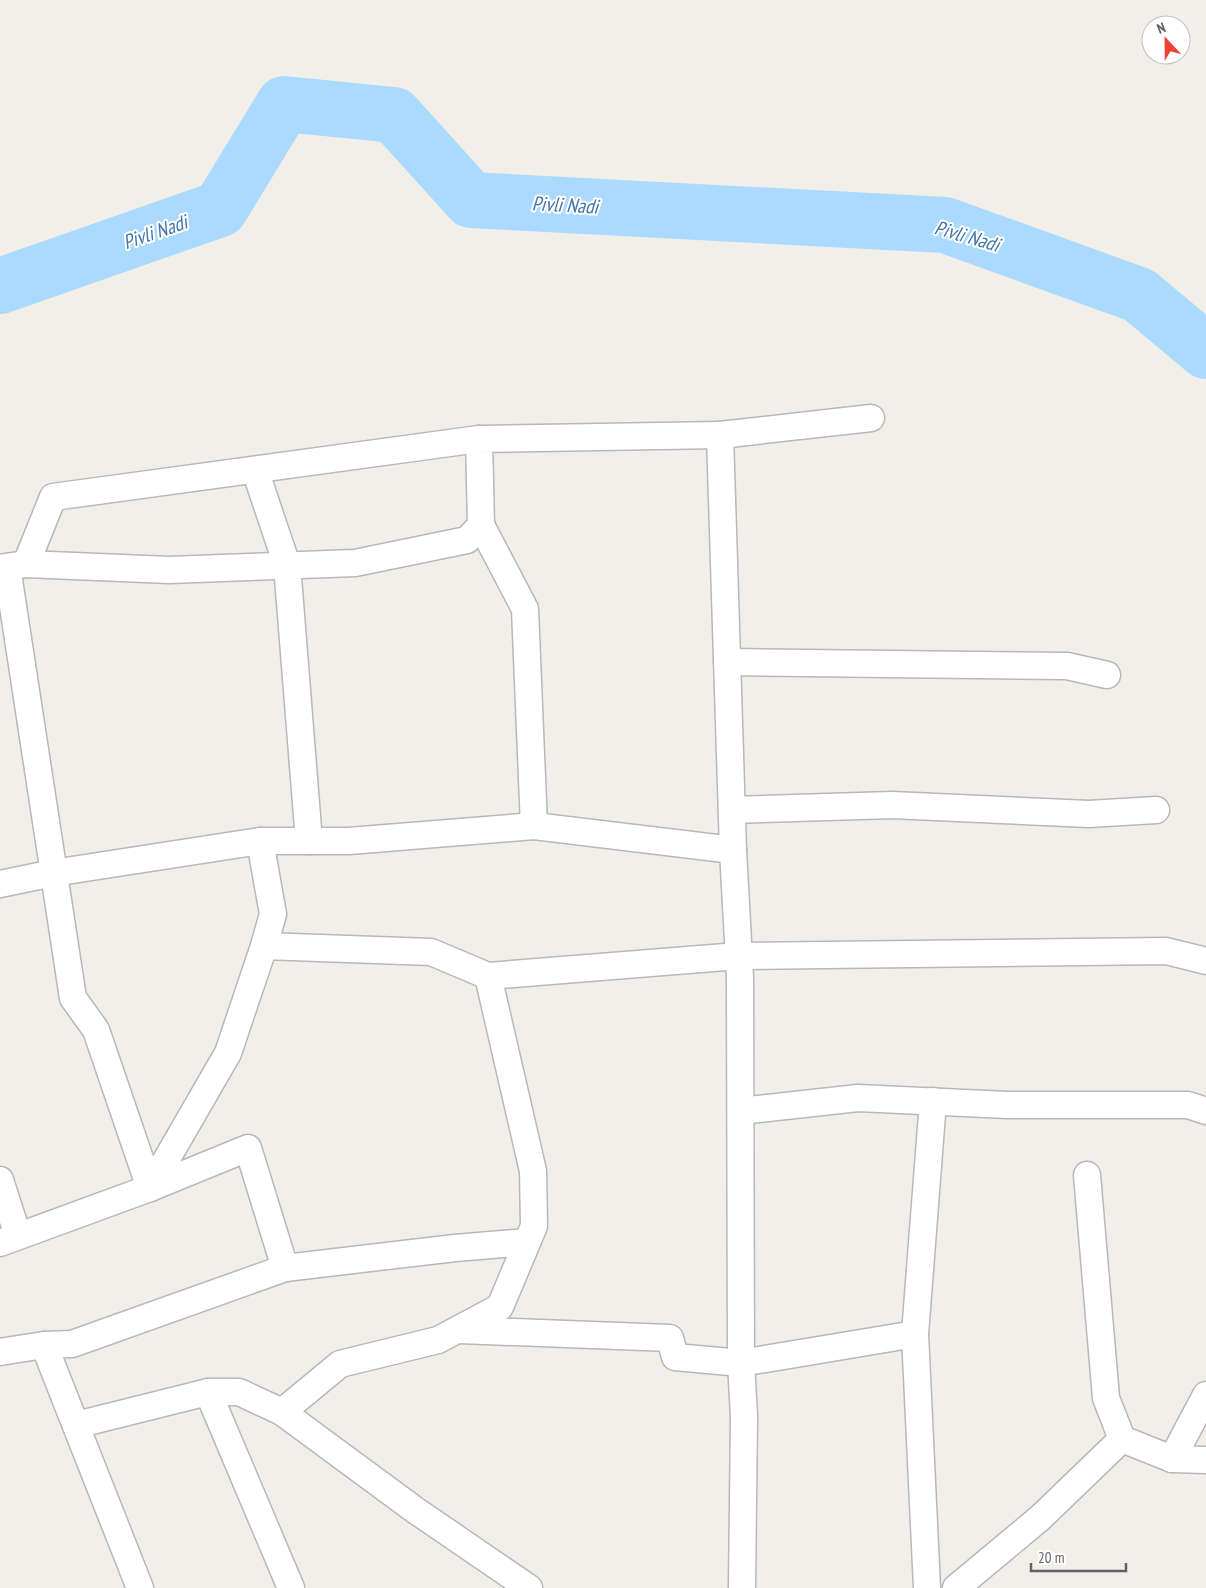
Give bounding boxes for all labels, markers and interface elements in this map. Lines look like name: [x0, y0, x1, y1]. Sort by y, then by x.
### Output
north arrow: [1141, 15, 1191, 65]
text: N: [1154, 18, 1168, 38]
water label: Pivli Nadi: [531, 190, 601, 220]
water label: Pivli Nadi: [120, 208, 193, 255]
water label: Pivli Nadi: [932, 214, 1005, 258]
scale bar: [1031, 1540, 1126, 1572]
text: 20 m: [1038, 1548, 1064, 1567]

